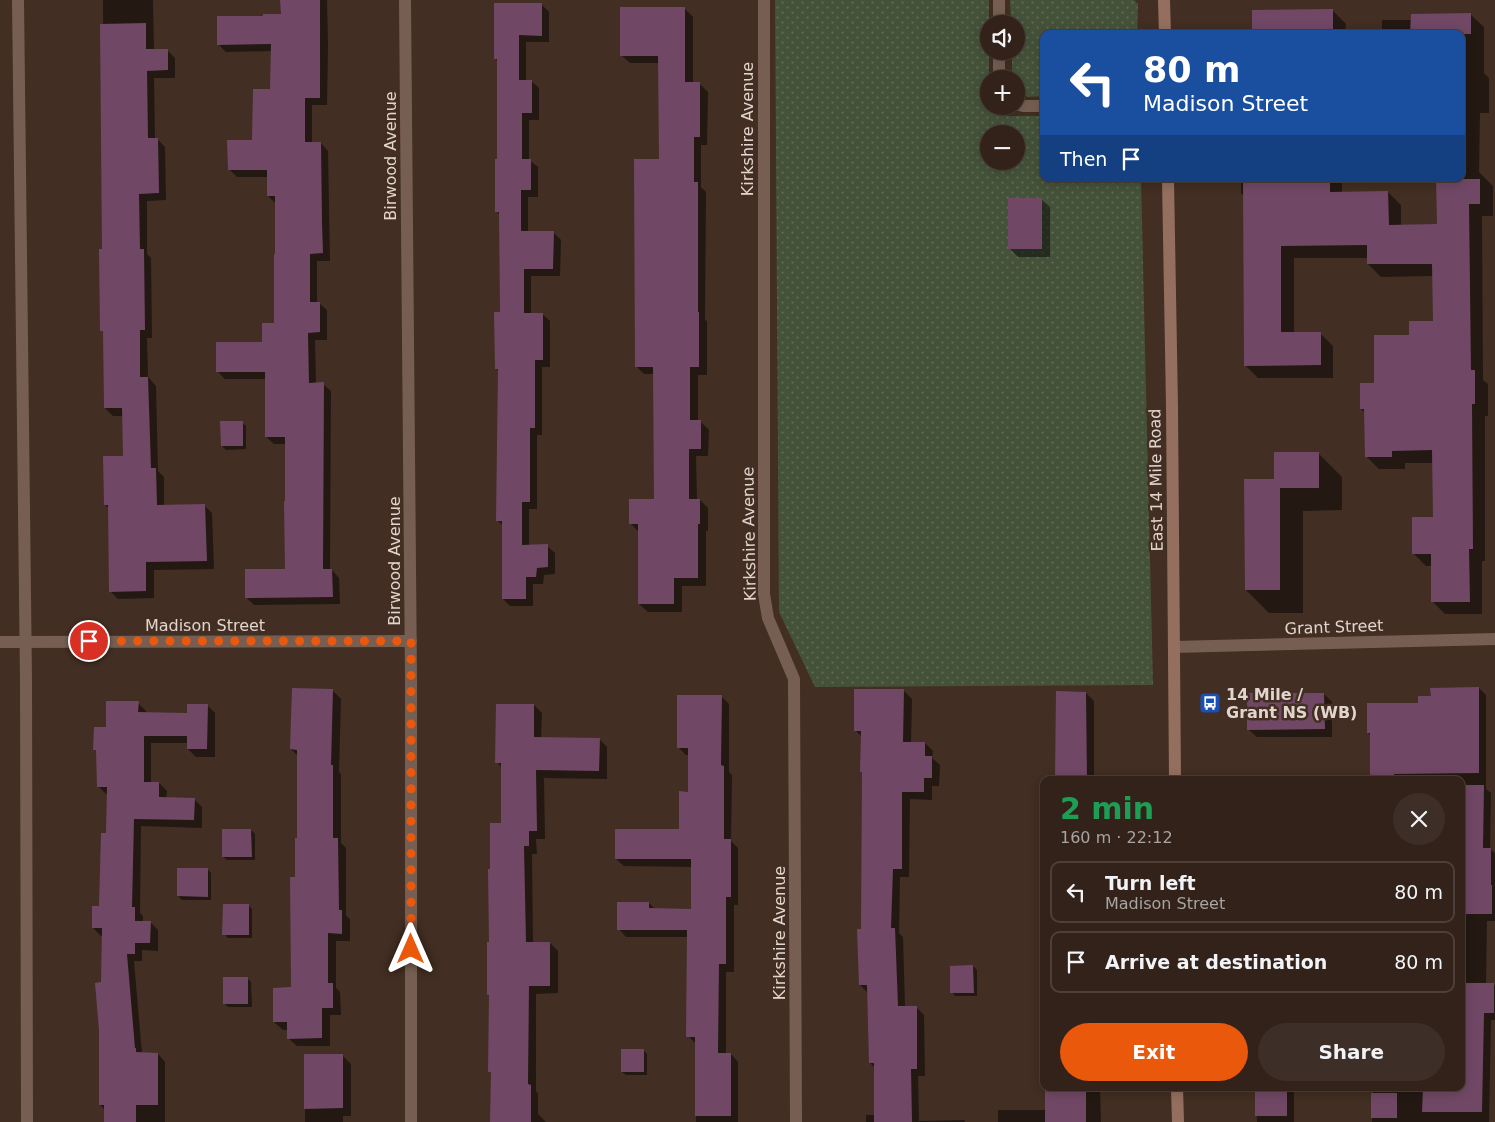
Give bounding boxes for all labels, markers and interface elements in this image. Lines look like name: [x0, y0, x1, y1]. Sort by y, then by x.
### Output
map controls: [980, 15, 1025, 170]
button: sound: [980, 15, 1025, 60]
icon: left: [1060, 50, 1125, 115]
text: 80 m: [1143, 50, 1240, 90]
street label: Kirkshire Avenue: [738, 62, 757, 196]
button: +: [980, 70, 1025, 115]
street label: Birwood Avenue: [381, 91, 400, 221]
text: Madison Street: [1143, 91, 1308, 116]
button: −: [980, 125, 1025, 170]
icon: arrive: [1117, 145, 1145, 173]
text: Then: [1060, 148, 1107, 170]
street label: East 14 Mile Road: [1145, 408, 1167, 552]
street label: Kirkshire Avenue: [738, 467, 760, 601]
street label: Birwood Avenue: [385, 496, 404, 626]
street label: Madison Street: [145, 616, 265, 635]
street label: Grant Street: [1284, 616, 1384, 638]
pin: [68, 620, 110, 662]
icon: arrive: [75, 627, 103, 655]
place label: 14 Mile / Grant NS (WB): [1226, 685, 1357, 722]
bus stop icon: 14 Mile / Grant NS (WB): [1198, 691, 1222, 715]
text: 2 min: [1060, 791, 1154, 826]
button: close: [1393, 793, 1445, 845]
text: 160 m · 22:12: [1060, 828, 1173, 847]
street label: Kirkshire Avenue: [770, 866, 789, 1000]
text: Turn left: [1105, 872, 1196, 894]
icon: left: [1062, 878, 1090, 906]
text: 80 m: [1394, 881, 1443, 903]
text: Madison Street: [1105, 894, 1225, 913]
position arrow: [384, 922, 436, 974]
icon: arrive: [1062, 948, 1090, 976]
text: Arrive at destination: [1105, 951, 1327, 973]
text: 80 m: [1394, 951, 1443, 973]
button: Exit: [1060, 1023, 1248, 1081]
button: Share: [1258, 1023, 1445, 1081]

